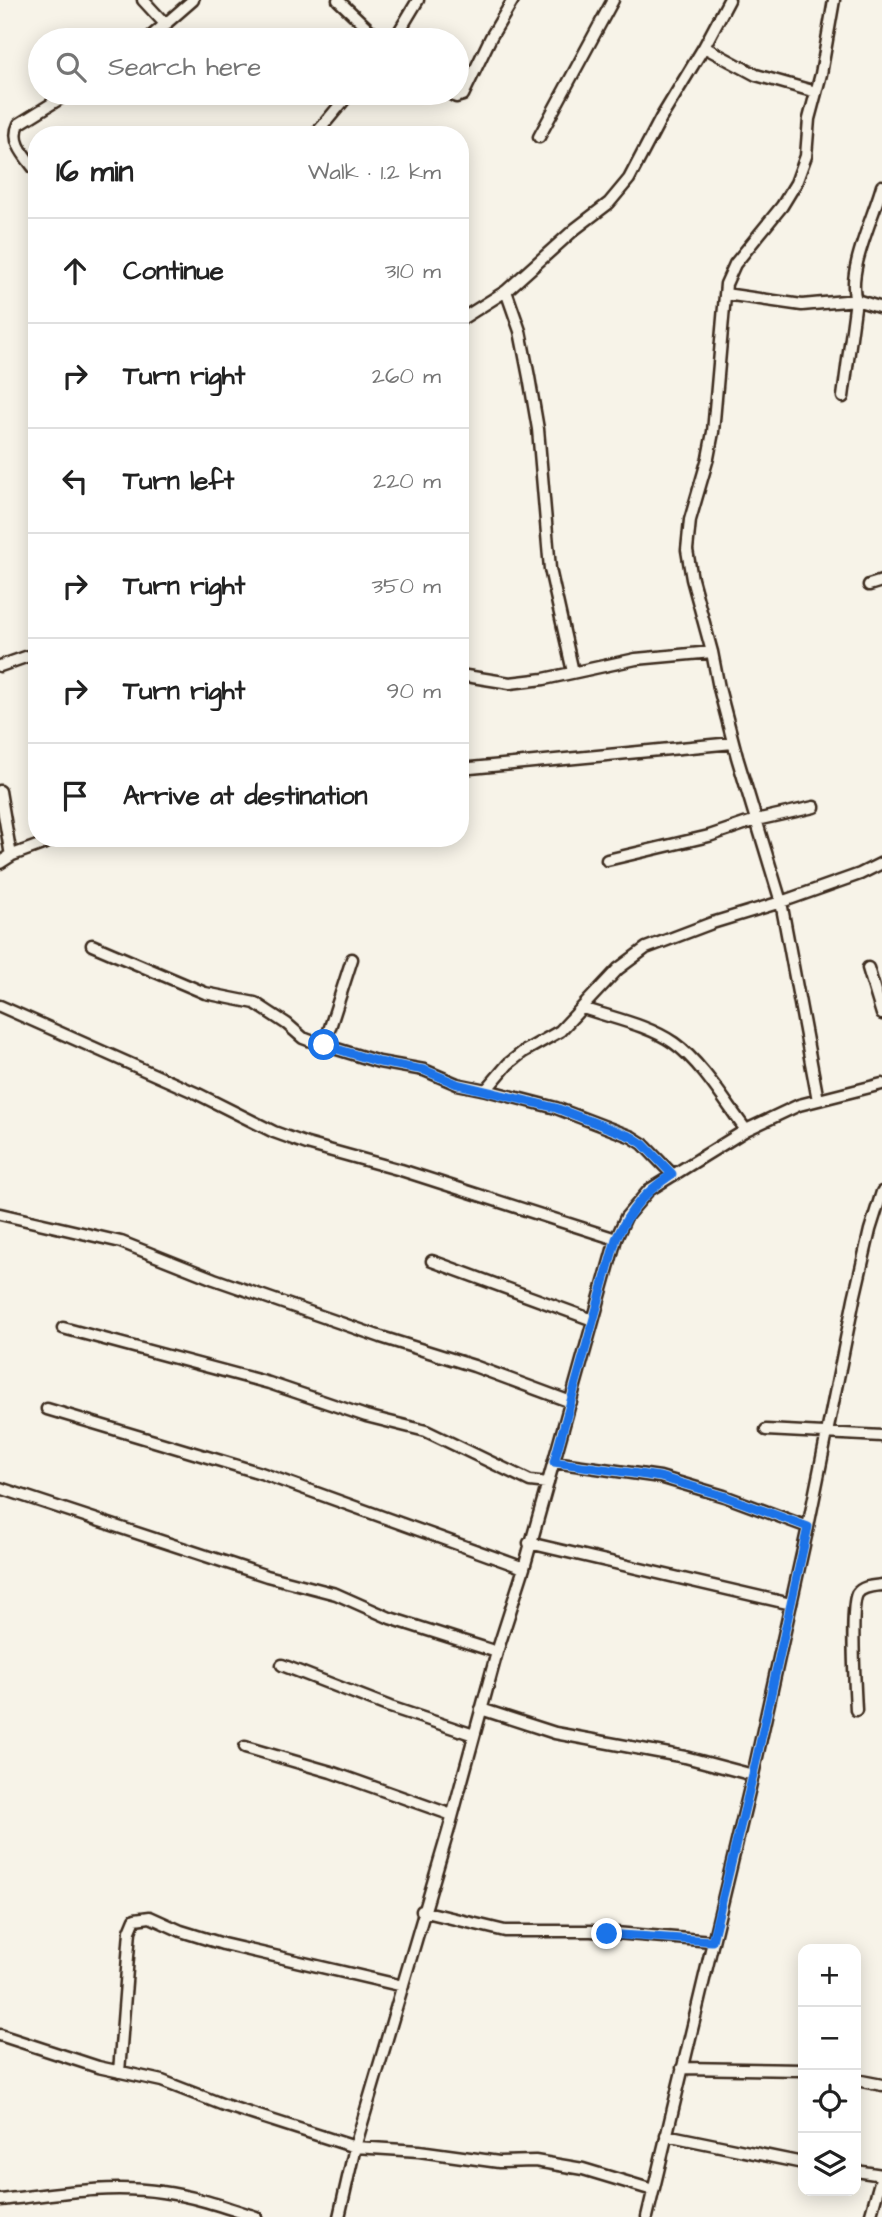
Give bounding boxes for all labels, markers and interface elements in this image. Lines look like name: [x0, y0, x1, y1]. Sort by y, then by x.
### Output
search box: [28, 28, 469, 105]
icon: search: [52, 48, 90, 86]
text: Search here: [108, 49, 261, 85]
text: 16 min: [56, 151, 134, 193]
text: Walk · 1.2 km: [308, 156, 441, 188]
icon: ahead: [56, 252, 94, 290]
text: Continue: [123, 253, 224, 289]
text: 310 m: [385, 255, 441, 287]
icon: right: [56, 357, 94, 395]
text: Turn right: [123, 358, 245, 394]
text: 260 m: [372, 360, 441, 392]
icon: left: [56, 462, 94, 500]
text: Turn left: [123, 463, 234, 499]
text: 220 m: [373, 465, 441, 497]
icon: right: [56, 567, 94, 605]
text: Turn right: [123, 568, 245, 604]
text: 350 m: [371, 570, 441, 602]
icon: right: [56, 672, 94, 710]
text: Turn right: [123, 673, 245, 709]
text: 90 m: [386, 675, 441, 707]
icon: arrive: [56, 777, 94, 815]
text: Arrive at destination: [123, 778, 368, 814]
route start: [308, 1029, 339, 1060]
route end: [591, 1918, 622, 1949]
map controls: [798, 1944, 861, 2196]
button: +: [798, 1944, 861, 2007]
button: −: [798, 2007, 861, 2070]
button: locate: [798, 2070, 861, 2133]
button: layers: [798, 2133, 861, 2196]

